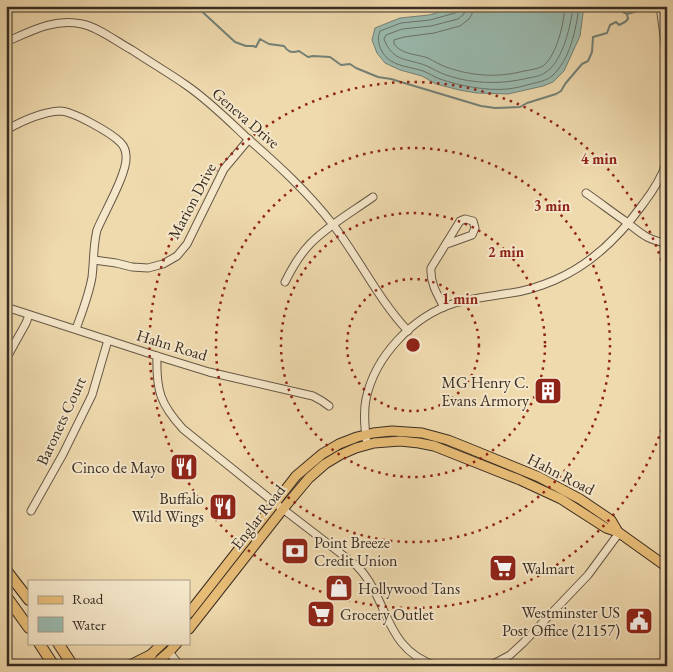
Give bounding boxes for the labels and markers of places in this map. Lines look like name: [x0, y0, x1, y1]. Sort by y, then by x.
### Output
centre of rings: [404, 336, 422, 354]
place label: MG Henry C. Evans Armory: [441, 372, 530, 411]
building icon: MG Henry C. Evans Armory: [533, 376, 563, 406]
restaurant icon: Cinco de Mayo: [169, 452, 199, 482]
place label: Cinco de Mayo: [72, 457, 165, 478]
place label: Buffalo Wild Wings: [132, 488, 204, 527]
restaurant icon: Buffalo Wild Wings: [208, 492, 238, 522]
place label: Point Breeze Credit Union: [314, 532, 398, 571]
bank icon: Point Breeze Credit Union: [280, 536, 310, 566]
supermarket icon: Walmart: [488, 553, 518, 583]
place label: Walmart: [522, 558, 574, 579]
shop icon: Hollywood Tans: [324, 573, 354, 603]
place label: Hollywood Tans: [358, 578, 460, 599]
supermarket icon: Grocery Outlet: [306, 599, 336, 629]
place label: Westminster US Post Office (21157): [502, 602, 620, 641]
place label: Grocery Outlet: [340, 604, 434, 625]
public building icon: Westminster US Post Office (21157): [624, 606, 654, 636]

